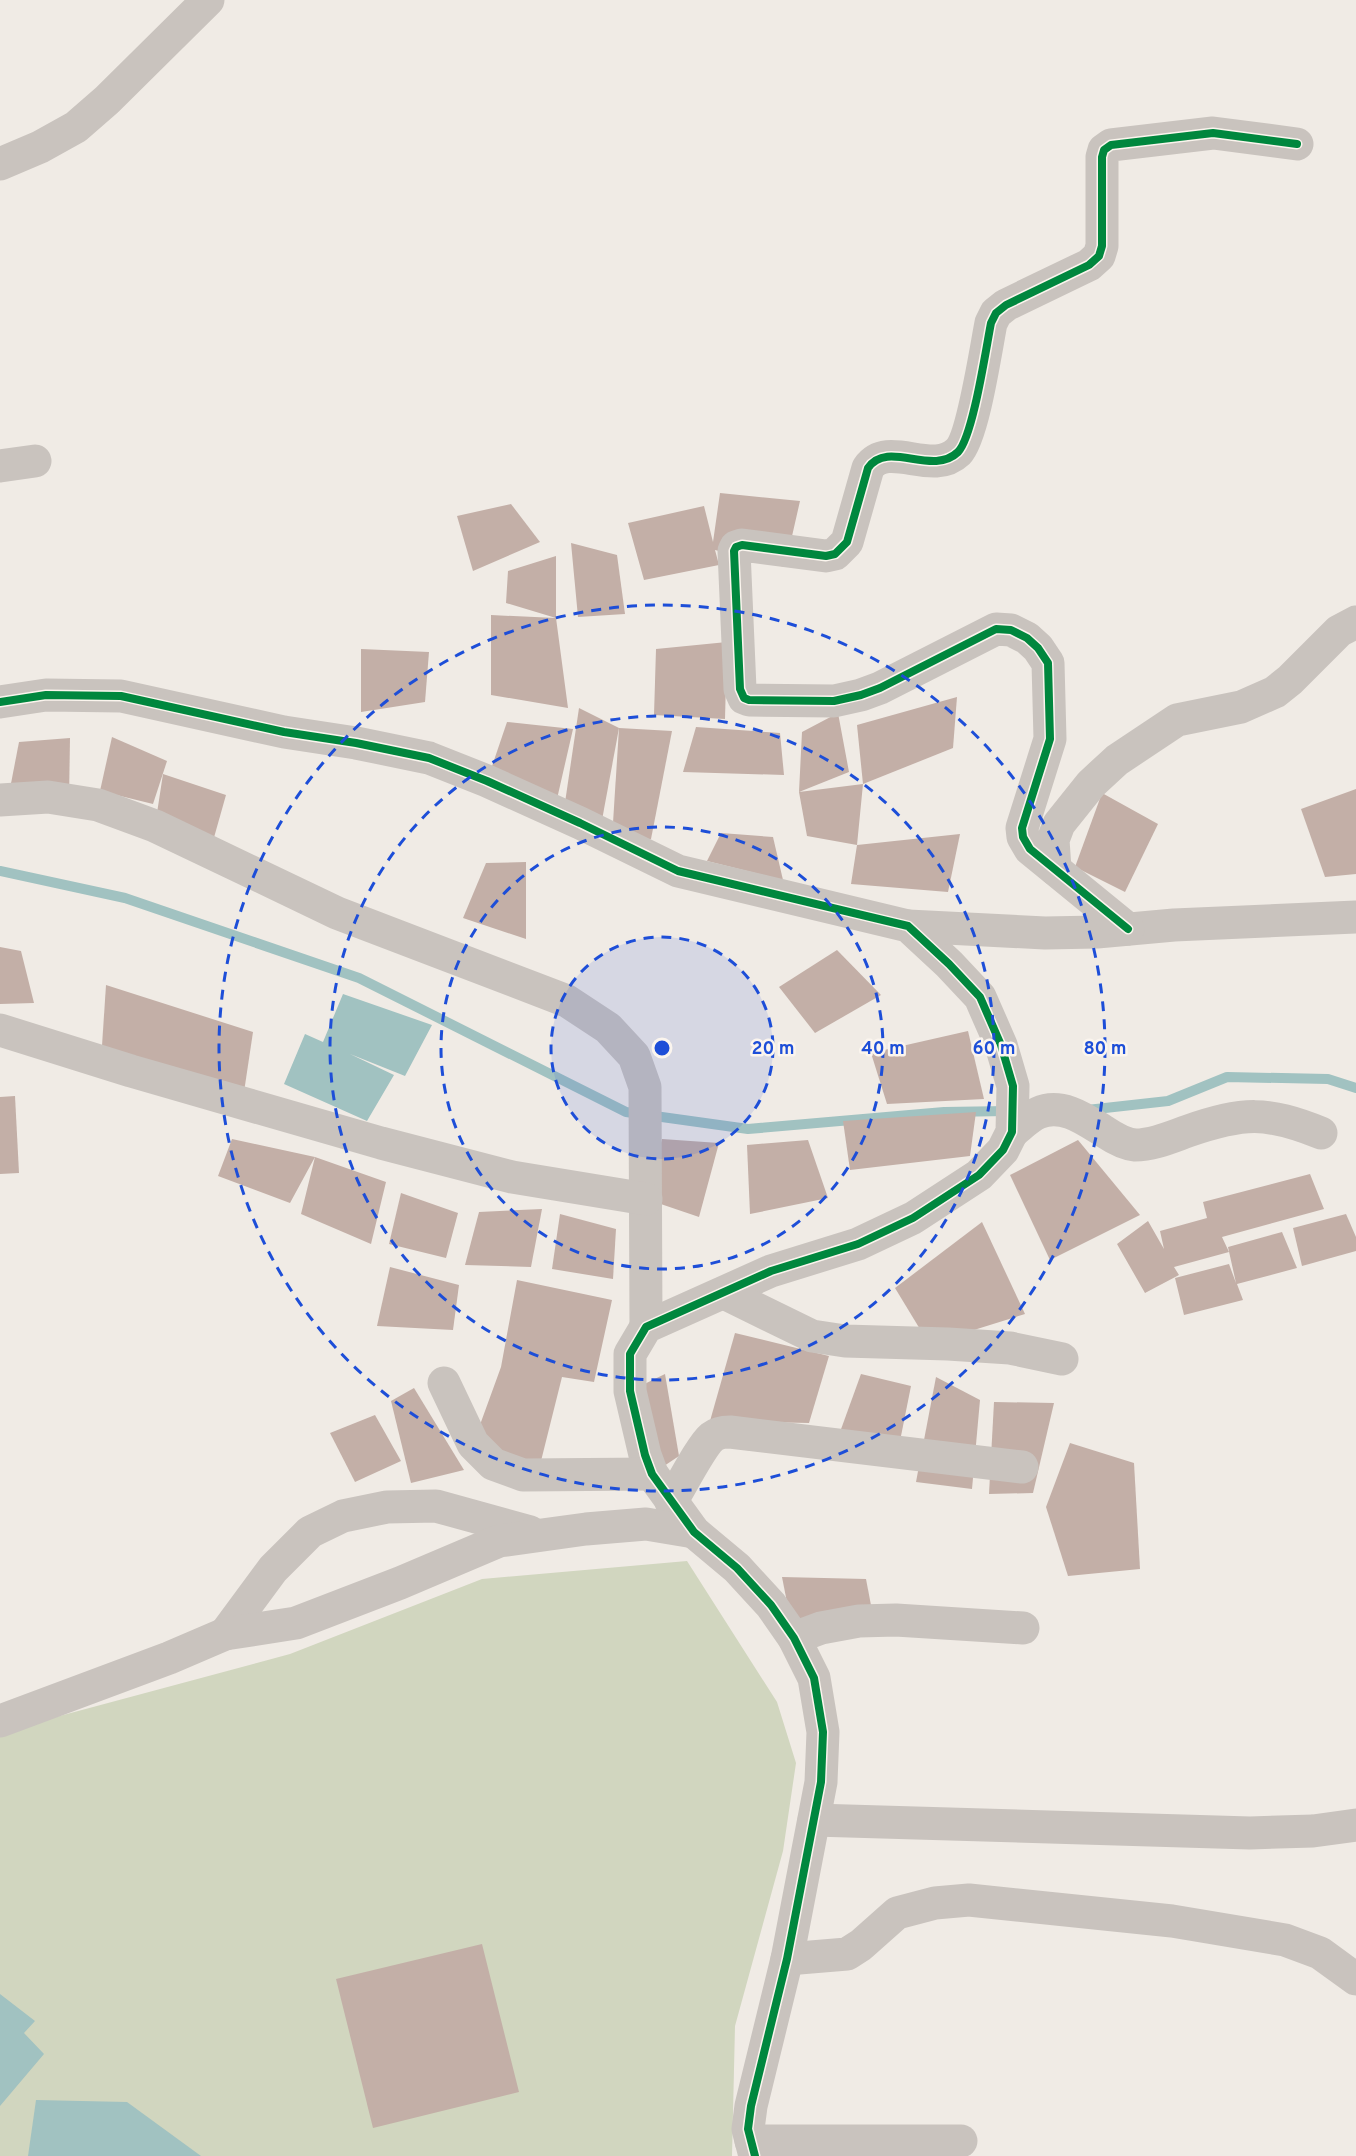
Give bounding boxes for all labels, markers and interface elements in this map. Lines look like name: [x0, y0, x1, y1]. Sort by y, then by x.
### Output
centre of rings: [652, 1038, 672, 1058]
text: 20 m: [751, 1038, 795, 1061]
text: 40 m: [861, 1038, 905, 1061]
text: 60 m: [972, 1038, 1016, 1061]
text: 80 m: [1083, 1038, 1127, 1061]

